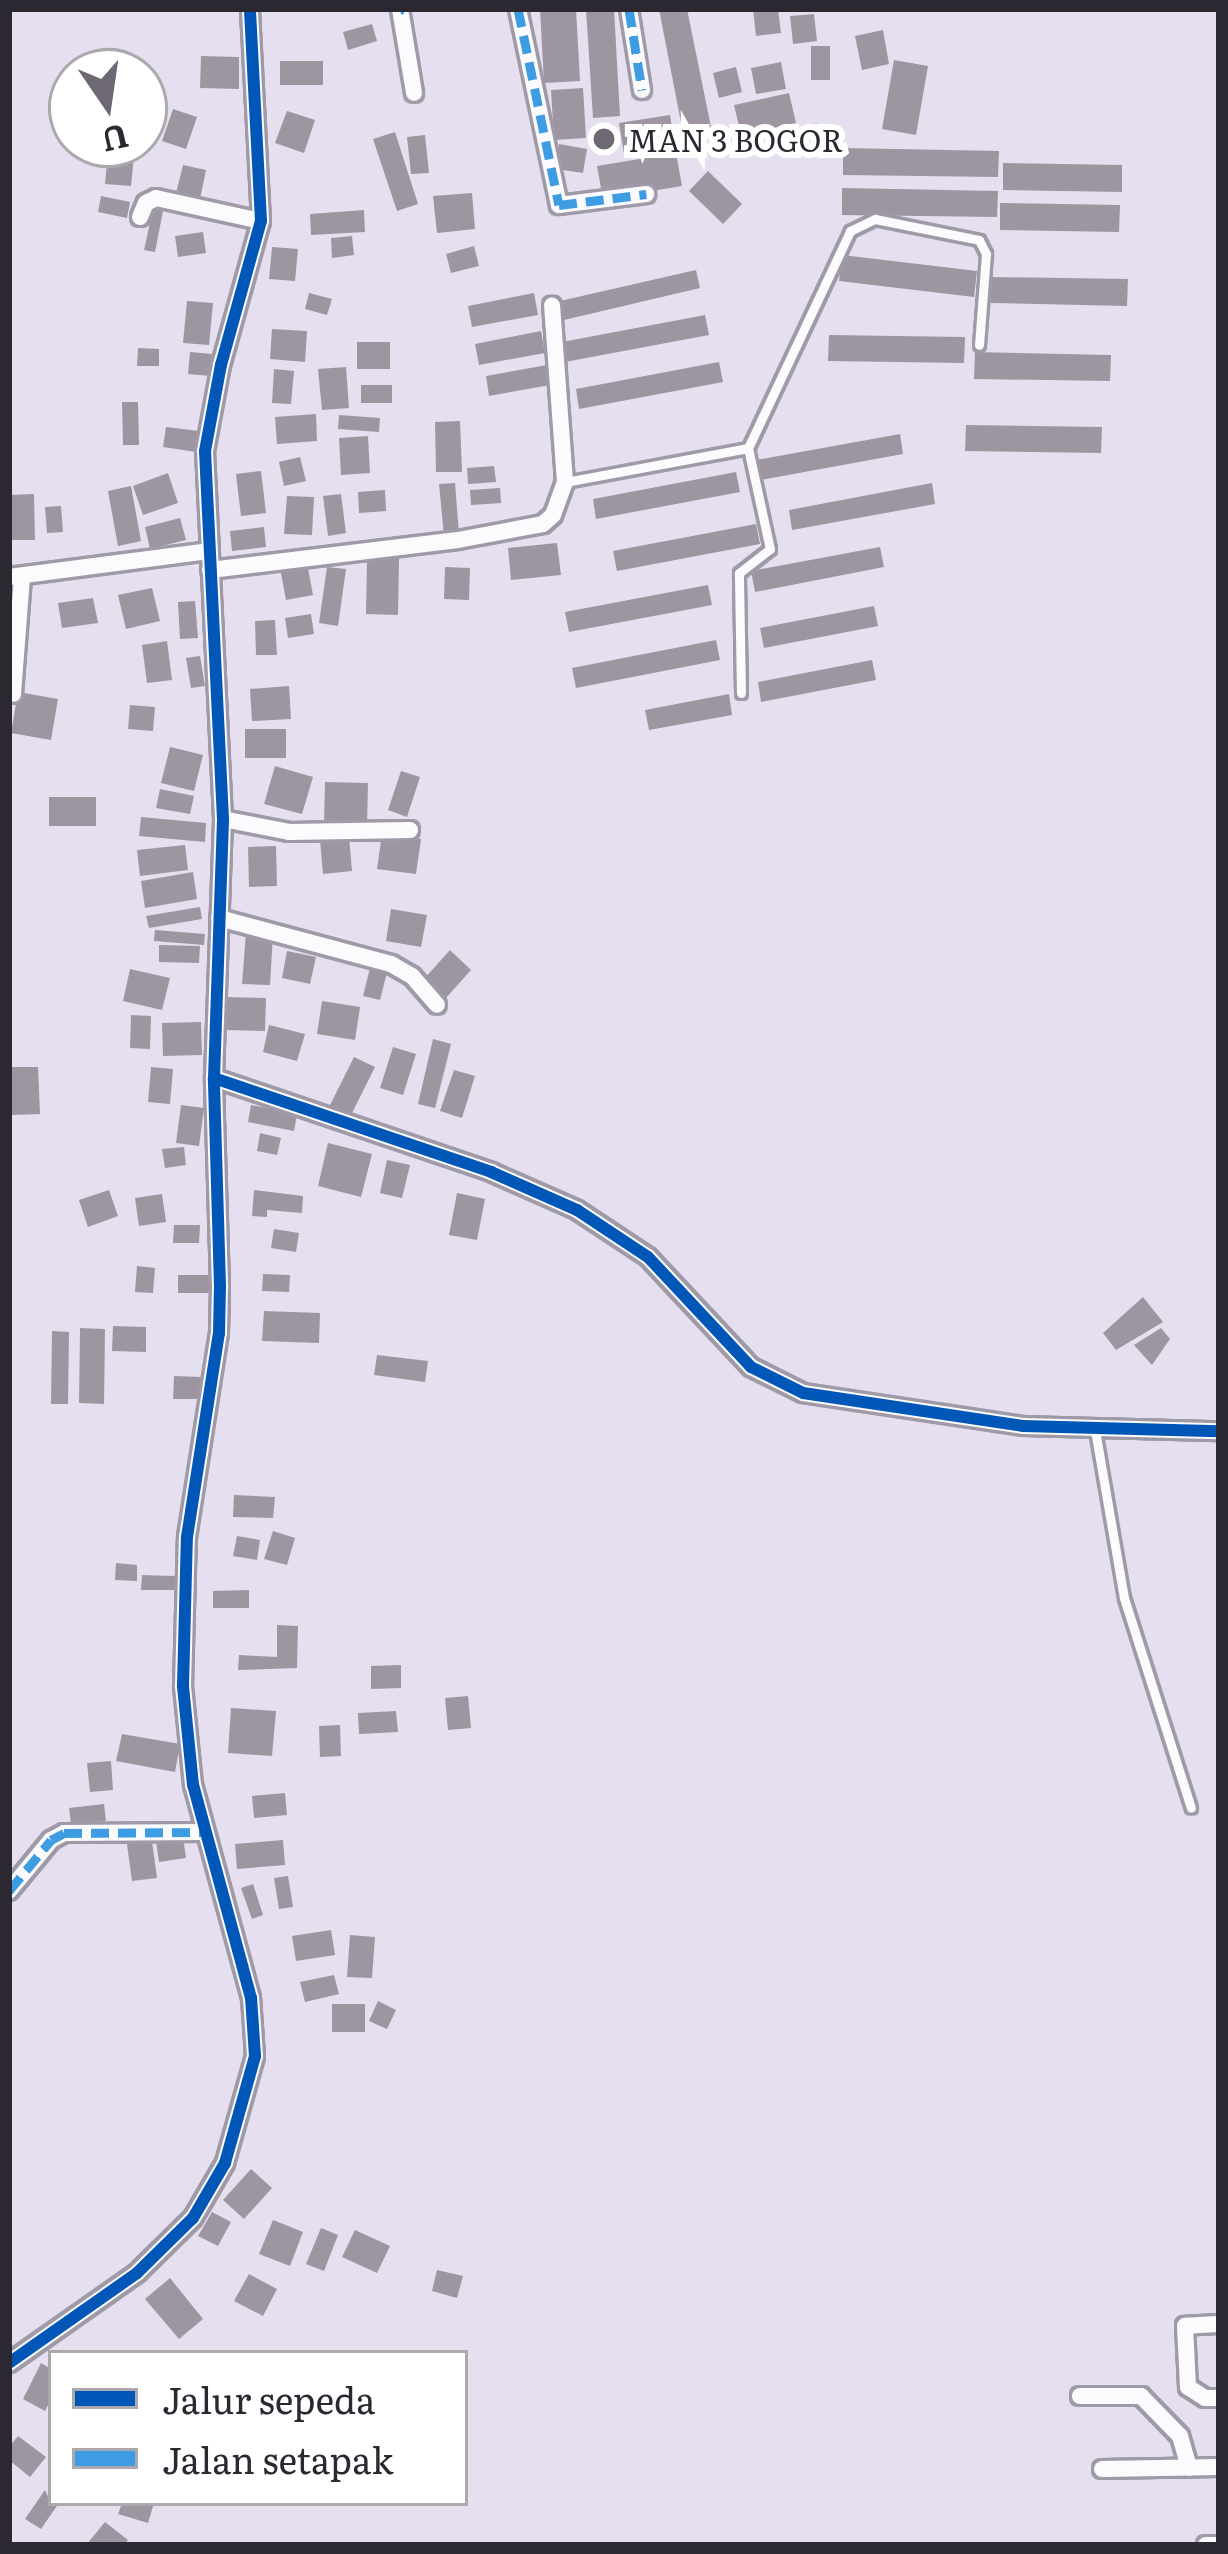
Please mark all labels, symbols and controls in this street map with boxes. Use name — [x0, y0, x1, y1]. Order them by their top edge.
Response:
north arrow — [48, 48, 168, 168]
text: U — [97, 114, 134, 167]
place label: MAN 3 BOGOR — [628, 121, 843, 157]
marker: MAN 3 BOGOR — [591, 126, 617, 152]
legend — [48, 2350, 468, 2506]
text: Jalur sepeda — [162, 2372, 376, 2425]
text: Jalan setapak — [162, 2432, 393, 2485]

